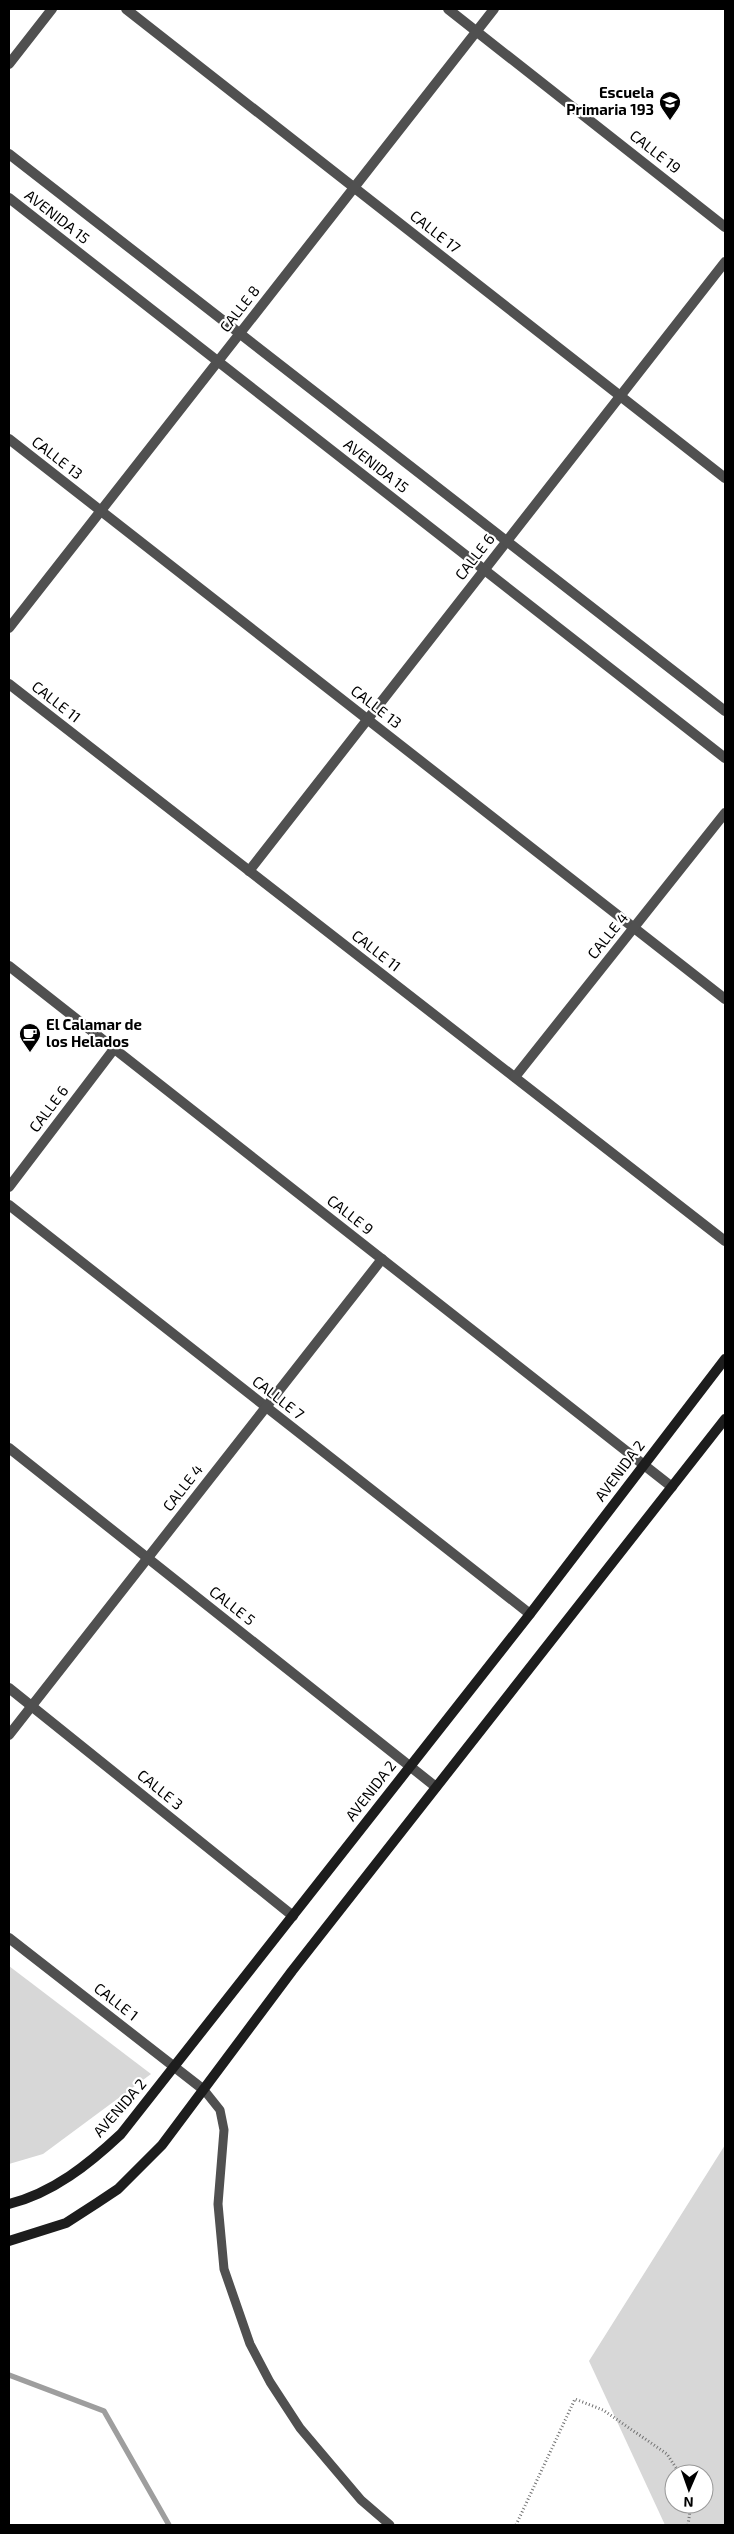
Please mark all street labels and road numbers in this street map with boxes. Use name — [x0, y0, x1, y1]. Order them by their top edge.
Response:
street label: CALLE 19 — [627, 126, 685, 177]
street label: AVENIDA 15 — [22, 185, 94, 247]
street label: CALLE 17 — [407, 206, 465, 257]
street label: CALLE 8 — [215, 282, 263, 335]
street label: CALLE 13 — [29, 432, 87, 483]
street label: AVENIDA 15 — [341, 434, 413, 496]
street label: CALLE 6 — [451, 530, 498, 583]
street label: CALLE 11 — [29, 677, 85, 726]
street label: CALLE 13 — [348, 681, 406, 732]
street label: CALLE 4 — [583, 909, 631, 962]
street label: CALLE 11 — [349, 926, 405, 975]
street label: CALLE 6 — [25, 1082, 72, 1135]
street label: CALLE 9 — [324, 1191, 377, 1238]
street label: CALLLE 7 — [249, 1372, 308, 1423]
street label: AVENIDA 2 — [590, 1436, 648, 1504]
street label: CALLE 4 — [158, 1460, 206, 1514]
street label: CALLE 5 — [206, 1582, 259, 1629]
street label: AVENIDA 2 — [341, 1757, 399, 1824]
street label: CALLE 3 — [134, 1765, 187, 1813]
street label: CALLE 1 — [91, 1978, 142, 2024]
street label: AVENIDA 2 — [89, 2074, 149, 2140]

